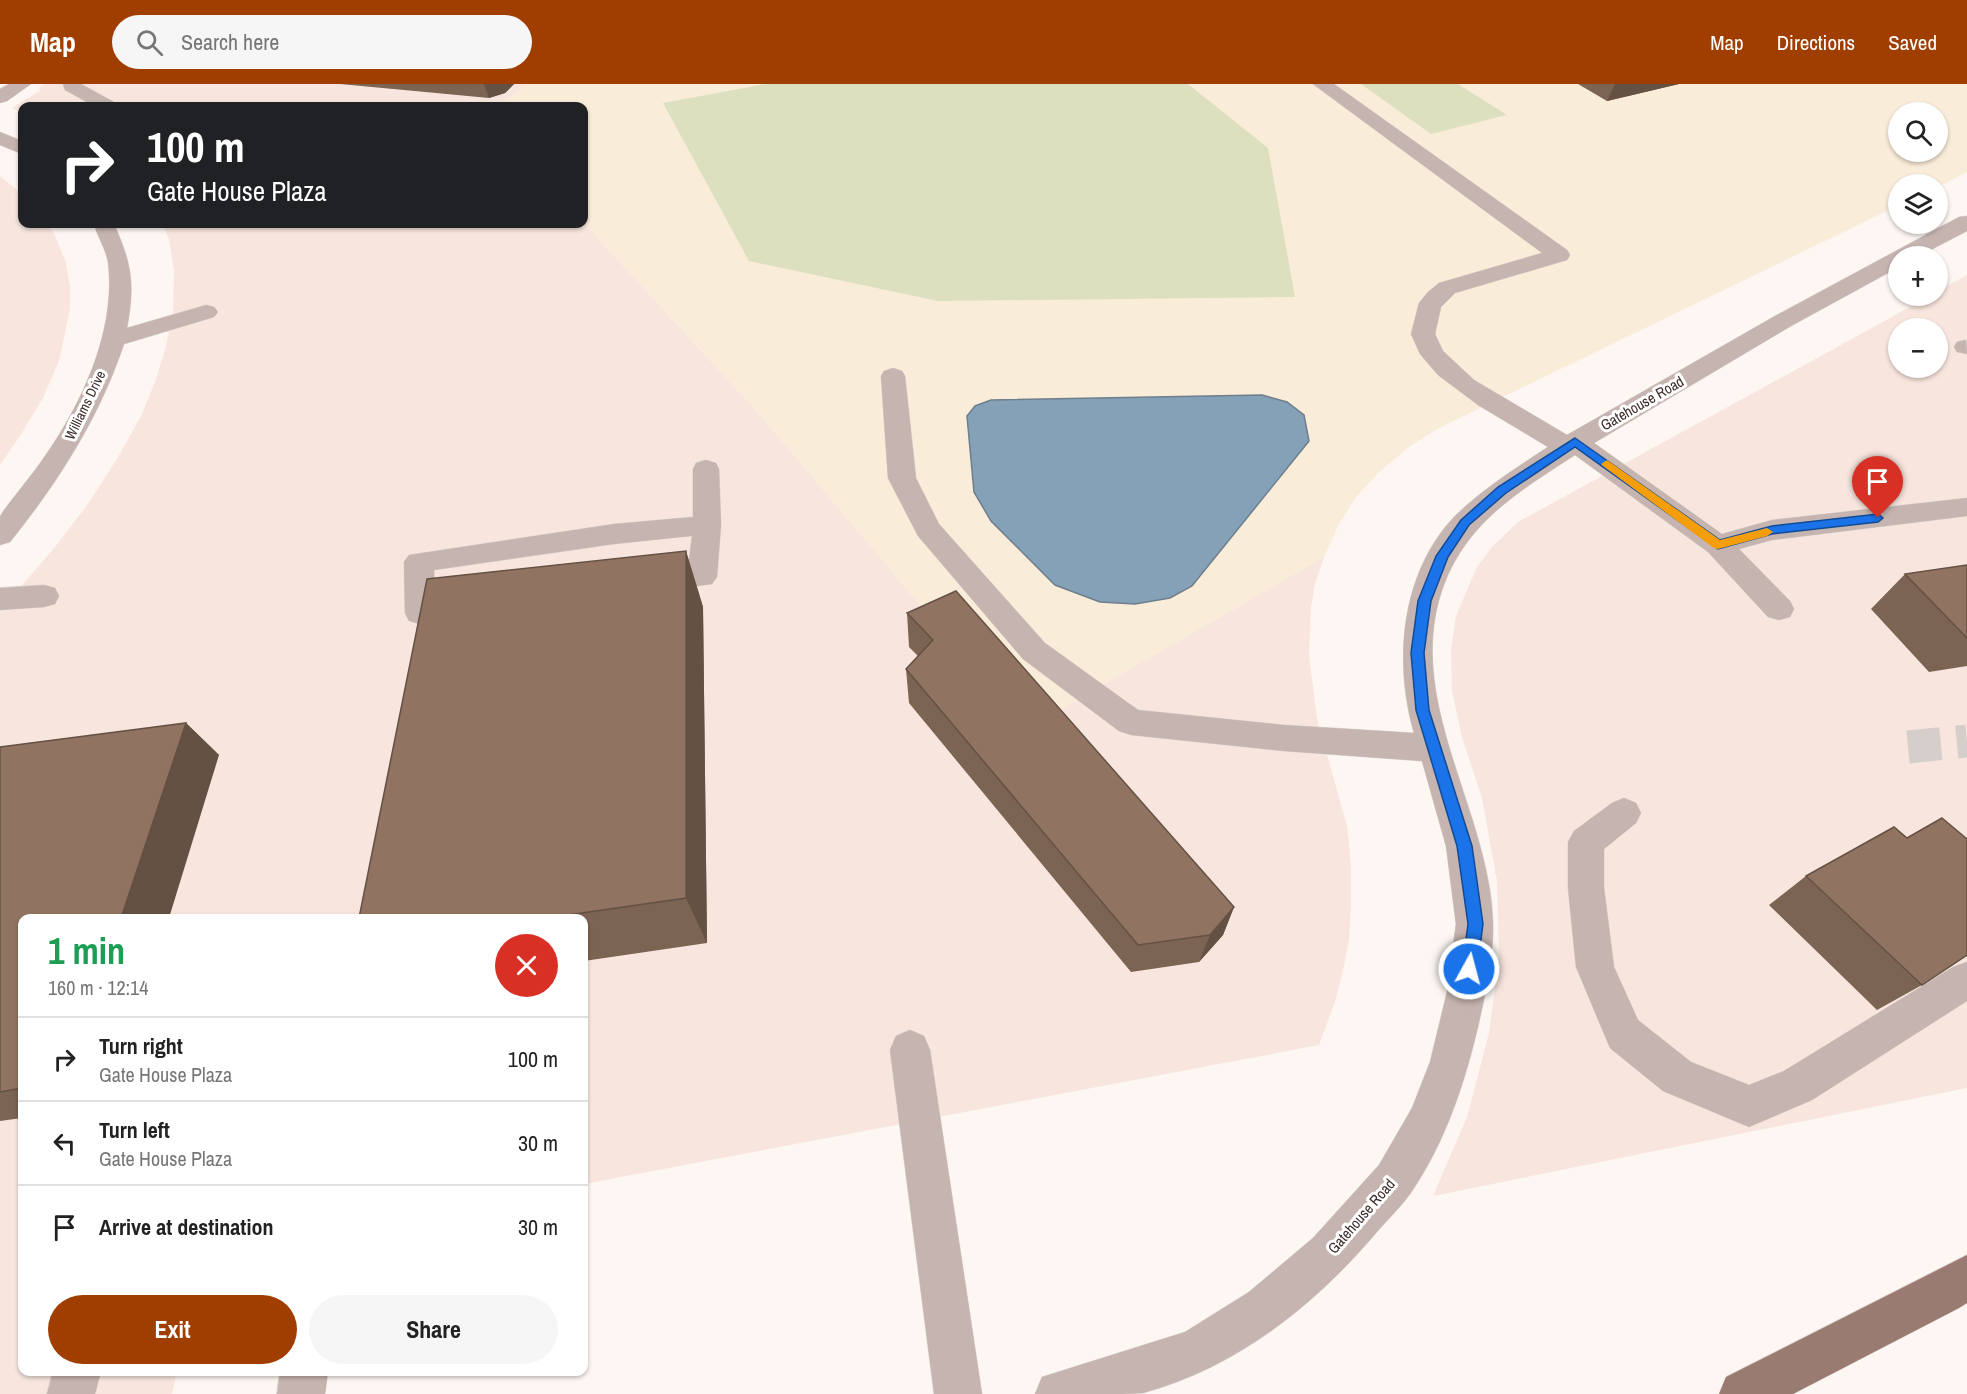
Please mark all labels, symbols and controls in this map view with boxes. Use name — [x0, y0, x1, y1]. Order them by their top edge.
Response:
search box — [112, 15, 532, 69]
text: Map — [30, 23, 76, 61]
icon: search — [133, 26, 166, 59]
text: Search here — [181, 27, 279, 57]
text: Map — [1710, 28, 1744, 57]
text: Directions — [1777, 28, 1855, 57]
text: Saved — [1888, 28, 1937, 57]
map controls — [1888, 102, 1948, 378]
button: search — [1888, 102, 1948, 162]
text: 100 m — [147, 119, 245, 175]
icon: right — [48, 126, 126, 204]
text: Gate House Plaza — [147, 173, 327, 209]
button: layers — [1888, 174, 1948, 234]
button: + — [1888, 246, 1948, 306]
button: − — [1888, 318, 1948, 378]
street label: Williams Drive — [61, 368, 109, 442]
street label: Gatehouse Road — [1596, 371, 1688, 435]
pin — [1852, 456, 1903, 518]
icon: arrive — [1861, 465, 1894, 498]
text: 1 min — [48, 927, 125, 975]
button: close — [495, 934, 558, 997]
position arrow — [1437, 937, 1501, 1001]
text: 160 m · 12:14 — [48, 974, 148, 1001]
text: Turn right — [99, 1031, 183, 1061]
icon: right — [48, 1043, 81, 1076]
text: 100 m — [508, 1044, 558, 1074]
text: Gate House Plaza — [99, 1061, 232, 1088]
text: Turn left — [99, 1115, 170, 1145]
icon: left — [48, 1127, 81, 1160]
text: 30 m — [518, 1128, 558, 1158]
text: Gate House Plaza — [99, 1145, 232, 1172]
street label: Gatehouse Road — [1323, 1174, 1399, 1258]
icon: arrive — [48, 1211, 81, 1244]
text: Arrive at destination — [99, 1212, 273, 1242]
text: 30 m — [518, 1212, 558, 1242]
button: Exit — [48, 1295, 297, 1364]
button: Share — [309, 1295, 558, 1364]

